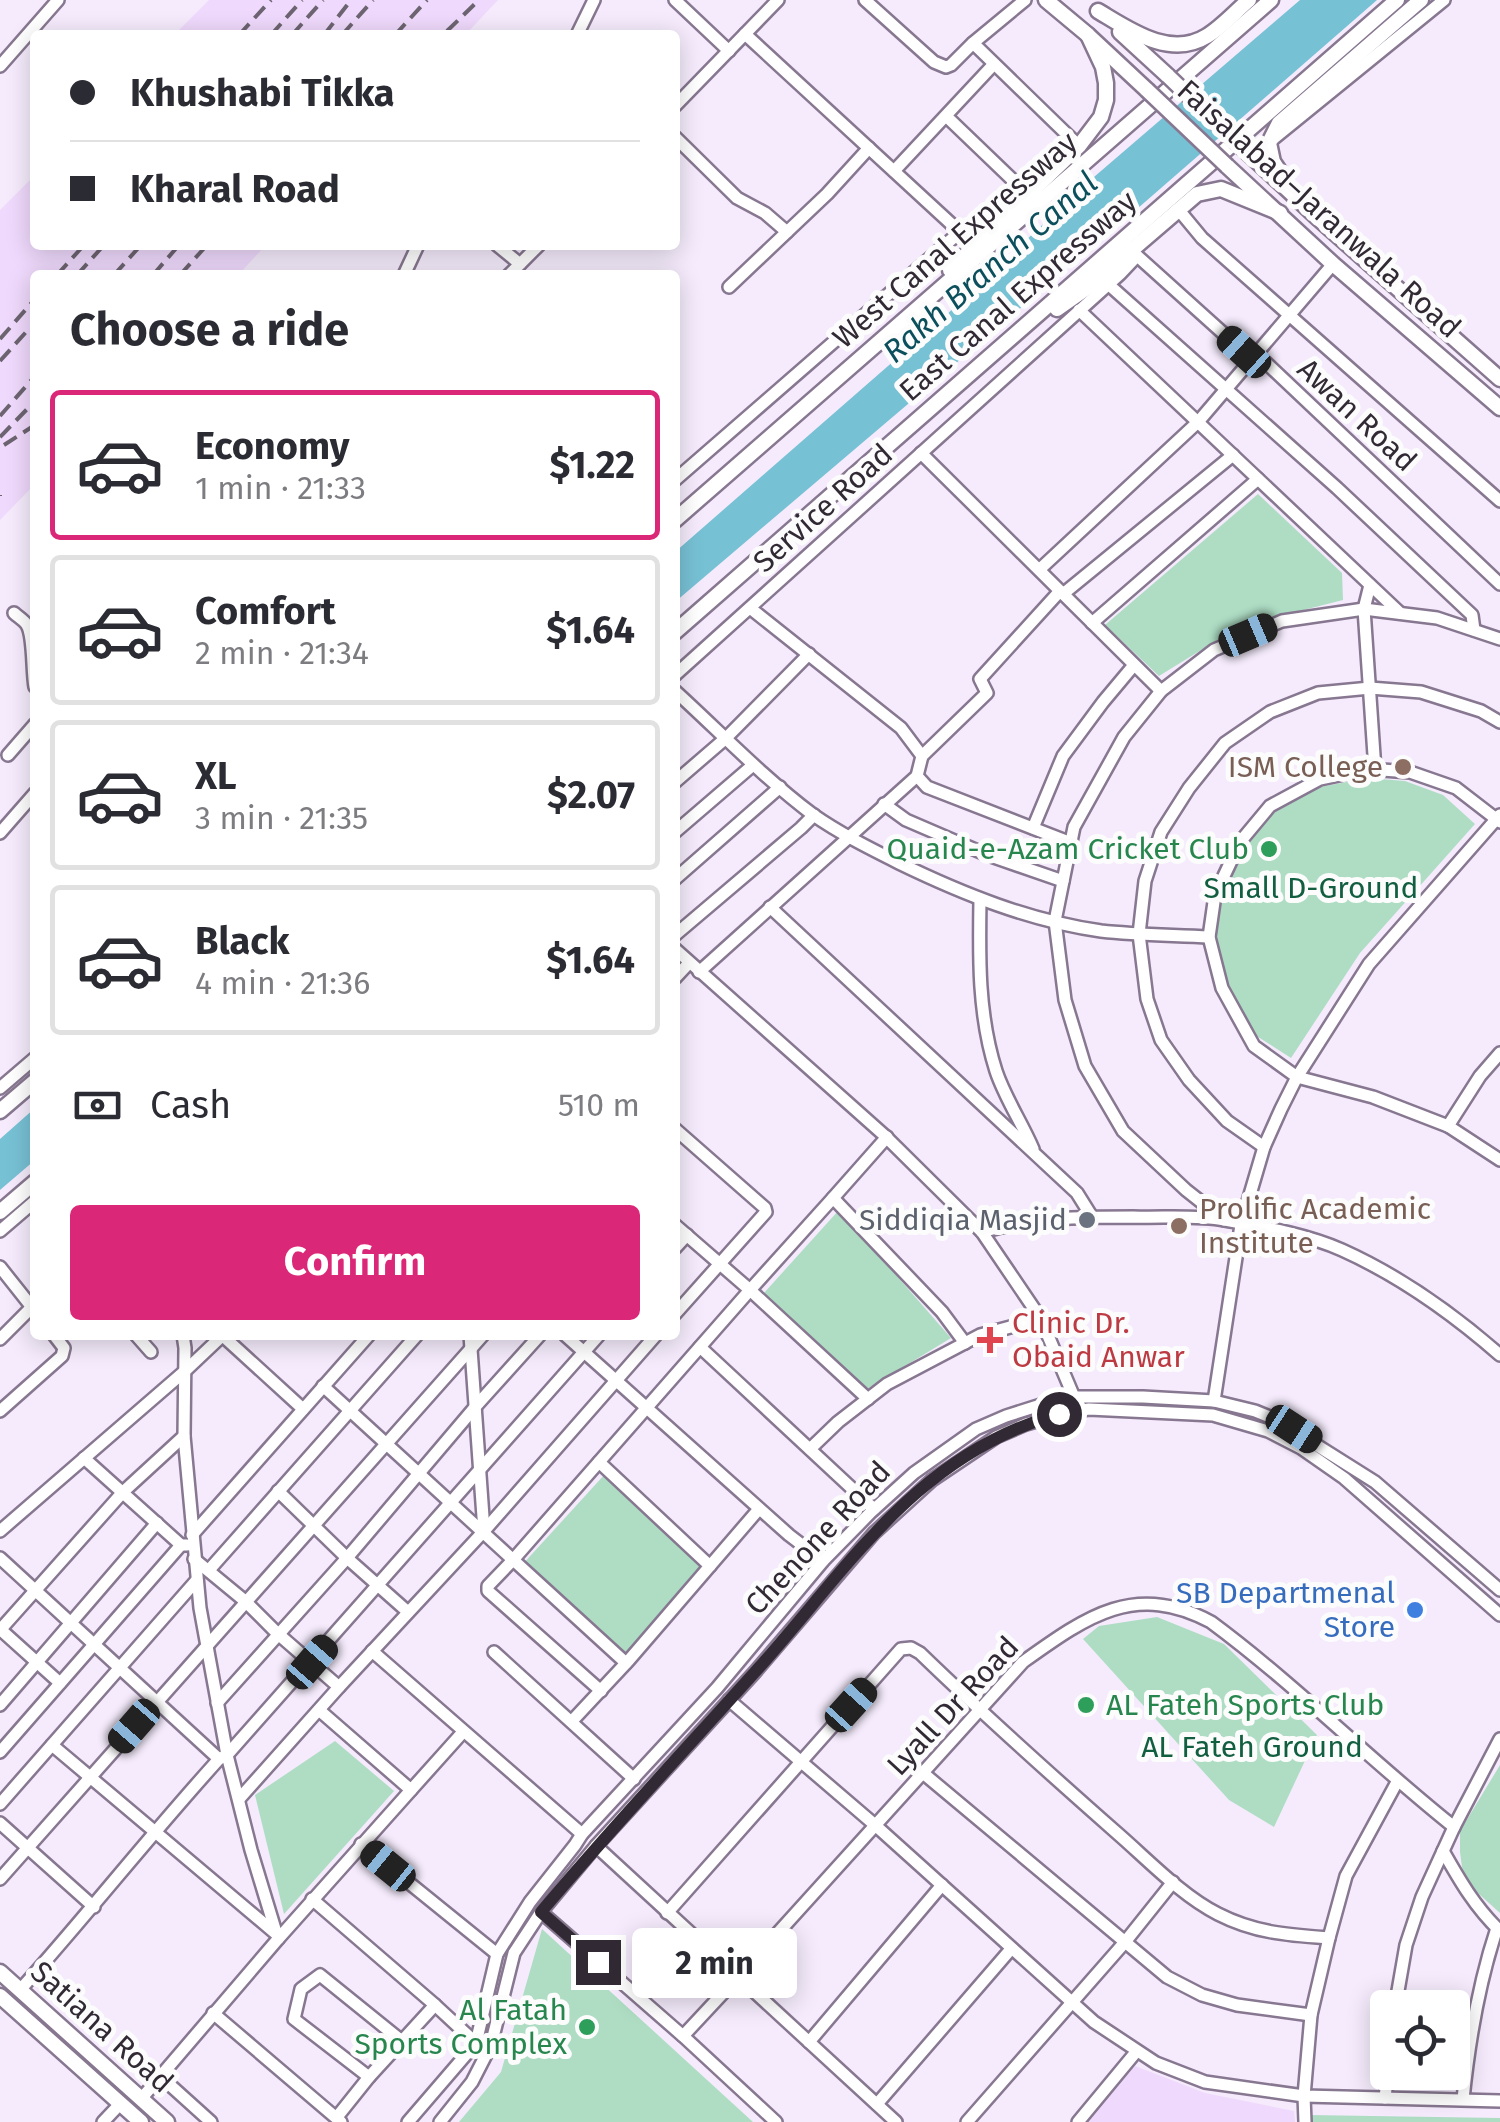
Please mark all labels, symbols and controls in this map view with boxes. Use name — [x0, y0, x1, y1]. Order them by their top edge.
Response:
text: Khushabi Tikka — [130, 70, 395, 116]
street label: Faisalabad–Jaranwala Road — [1170, 72, 1468, 346]
street label: West Canal Expressway — [826, 124, 1085, 356]
water label: Rakh Branch Canal — [875, 164, 1105, 370]
text: Kharal Road — [130, 166, 340, 212]
street label: East Canal Expressway — [892, 183, 1144, 409]
text: Choose a ride — [70, 303, 349, 357]
car — [1212, 321, 1276, 383]
street label: Awan Road — [1290, 351, 1424, 479]
icon: car — [75, 420, 165, 510]
text: Economy — [195, 423, 350, 469]
street label: Service Road — [746, 436, 900, 580]
text: $1.22 — [549, 442, 635, 488]
text: 1 min · 21:33 — [195, 469, 366, 507]
icon: car — [75, 585, 165, 675]
text: Comfort — [195, 588, 336, 634]
text: $1.64 — [546, 607, 635, 653]
car — [1215, 609, 1281, 661]
text: 2 min · 21:34 — [195, 634, 369, 672]
place label: ISM College — [1228, 749, 1383, 785]
icon: car — [75, 750, 165, 840]
text: XL — [195, 753, 237, 799]
marker: ISM College — [1392, 756, 1414, 778]
text: $2.07 — [547, 772, 635, 818]
text: 3 min · 21:35 — [195, 799, 368, 837]
place label: Quaid-e-Azam Cricket Club — [887, 831, 1249, 867]
marker: Quaid-e-Azam Cricket Club — [1258, 838, 1280, 860]
park label: Small D-Ground — [1203, 870, 1419, 906]
icon: car — [75, 915, 165, 1005]
text: Black — [195, 918, 290, 964]
text: $1.64 — [546, 937, 635, 983]
text: 4 min · 21:36 — [195, 964, 370, 1002]
icon: cash — [70, 1078, 125, 1133]
text: Cash — [150, 1082, 231, 1128]
text: 510 m — [558, 1086, 640, 1124]
place label: Prolific Academic Institute — [1199, 1191, 1431, 1261]
place label: Siddiqia Masjid — [859, 1202, 1067, 1238]
button: Confirm — [70, 1205, 640, 1320]
marker: Siddiqia Masjid — [1076, 1209, 1098, 1231]
marker: Prolific Academic Institute — [1168, 1215, 1190, 1237]
place label: Clinic Dr. Obaid Anwar — [1012, 1305, 1185, 1375]
marker: Clinic Dr. Obaid Anwar — [977, 1327, 1003, 1353]
route start — [1037, 1392, 1082, 1437]
car — [1261, 1400, 1327, 1458]
street label: Chenone Road — [738, 1454, 898, 1622]
place label: SB Departmenal Store — [1176, 1575, 1395, 1645]
marker: SB Departmenal Store — [1404, 1599, 1426, 1621]
street label: Lyall Dr Road — [880, 1629, 1026, 1783]
car — [281, 1630, 343, 1694]
car — [820, 1673, 882, 1737]
place label: AL Fateh Sports Club — [1106, 1687, 1384, 1723]
car — [103, 1694, 165, 1758]
marker: AL Fateh Sports Club — [1075, 1694, 1097, 1716]
park label: AL Fateh Ground — [1141, 1729, 1363, 1765]
car — [355, 1835, 421, 1897]
callout: 2 min — [633, 1927, 798, 1997]
route end — [576, 1940, 621, 1985]
text: 2 min — [675, 1944, 754, 1982]
street label: Satiana Road — [23, 1954, 181, 2100]
map controls — [1370, 1990, 1470, 2090]
button: locate — [1370, 1990, 1470, 2090]
place label: Al Fatah Sports Complex — [354, 1992, 567, 2062]
marker: Al Fatah Sports Complex — [576, 2016, 598, 2038]

